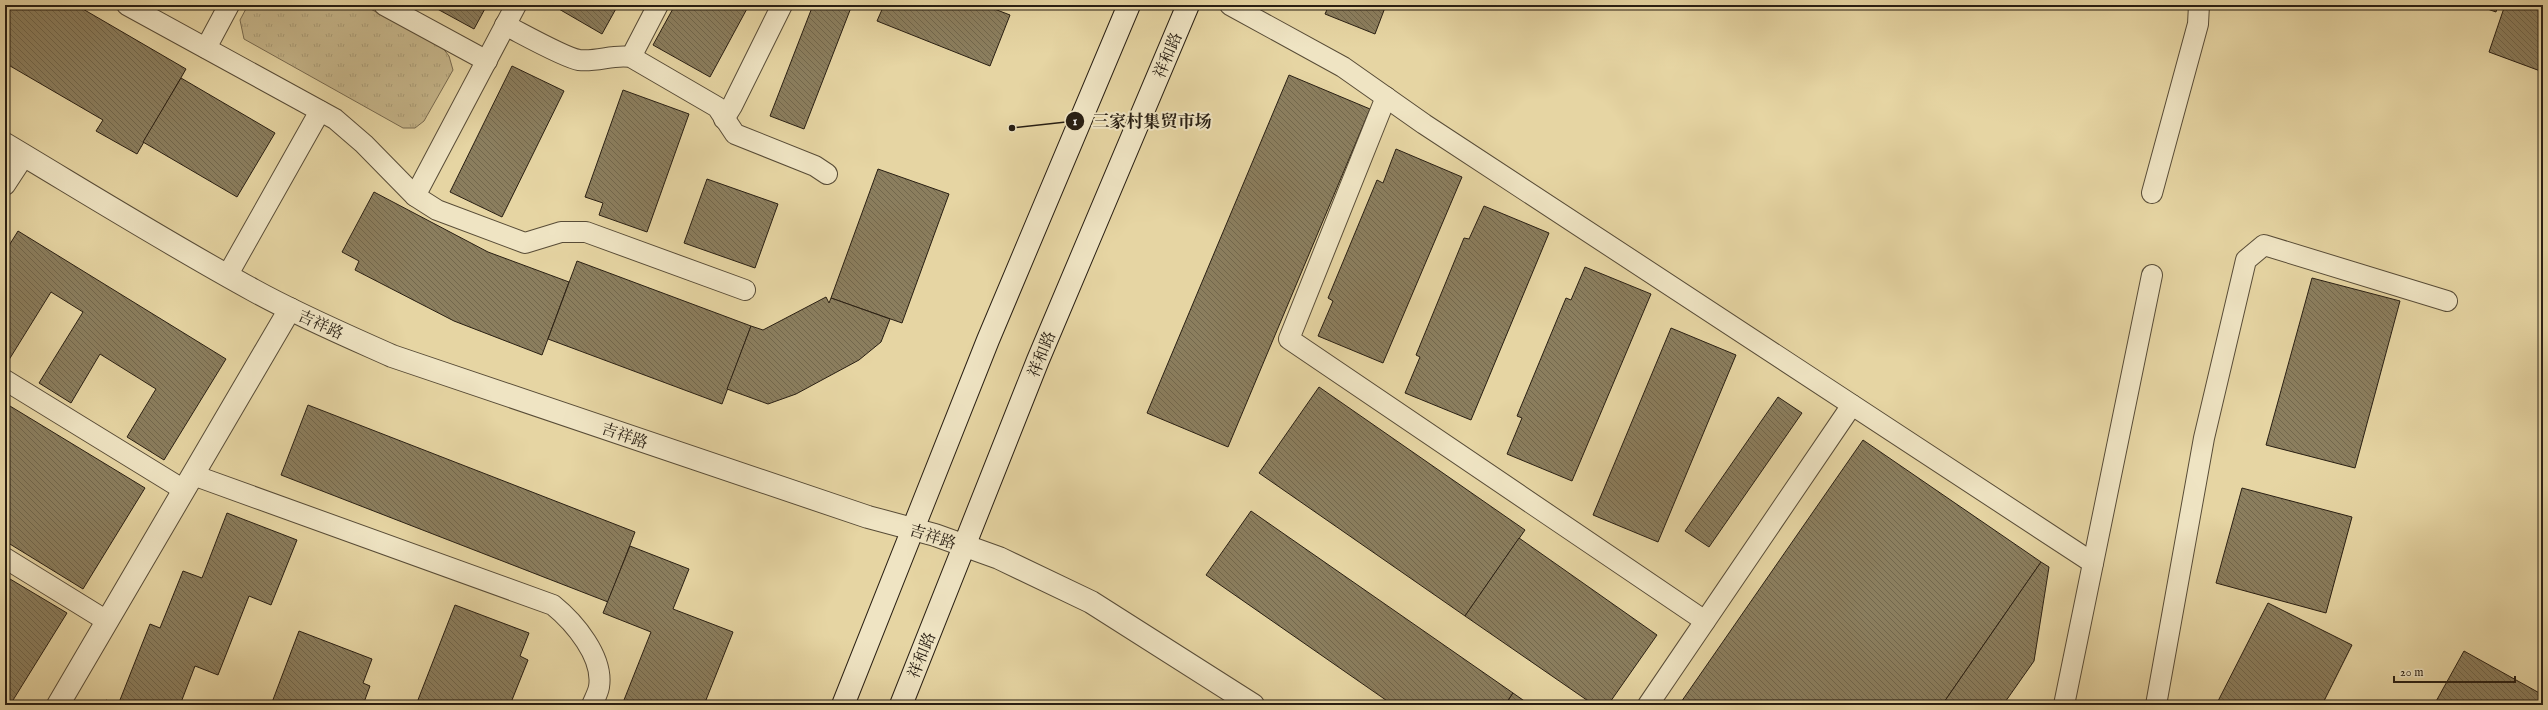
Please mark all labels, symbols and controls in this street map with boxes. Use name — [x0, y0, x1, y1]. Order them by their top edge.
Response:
street label: 祥和路 — [1150, 30, 1187, 82]
callout: 三家村集贸市场 — [1065, 107, 1220, 136]
text: 三家村集贸市场 — [1093, 112, 1212, 133]
text: 1 — [1073, 114, 1078, 129]
street label: 吉祥路 — [294, 307, 346, 345]
street label: 祥和路 — [1025, 329, 1061, 381]
street label: 吉祥路 — [598, 420, 650, 454]
street label: 吉祥路 — [906, 521, 958, 555]
street label: 祥和路 — [905, 630, 941, 682]
scale bar — [2394, 658, 2515, 684]
text: 20 m — [2400, 665, 2423, 680]

